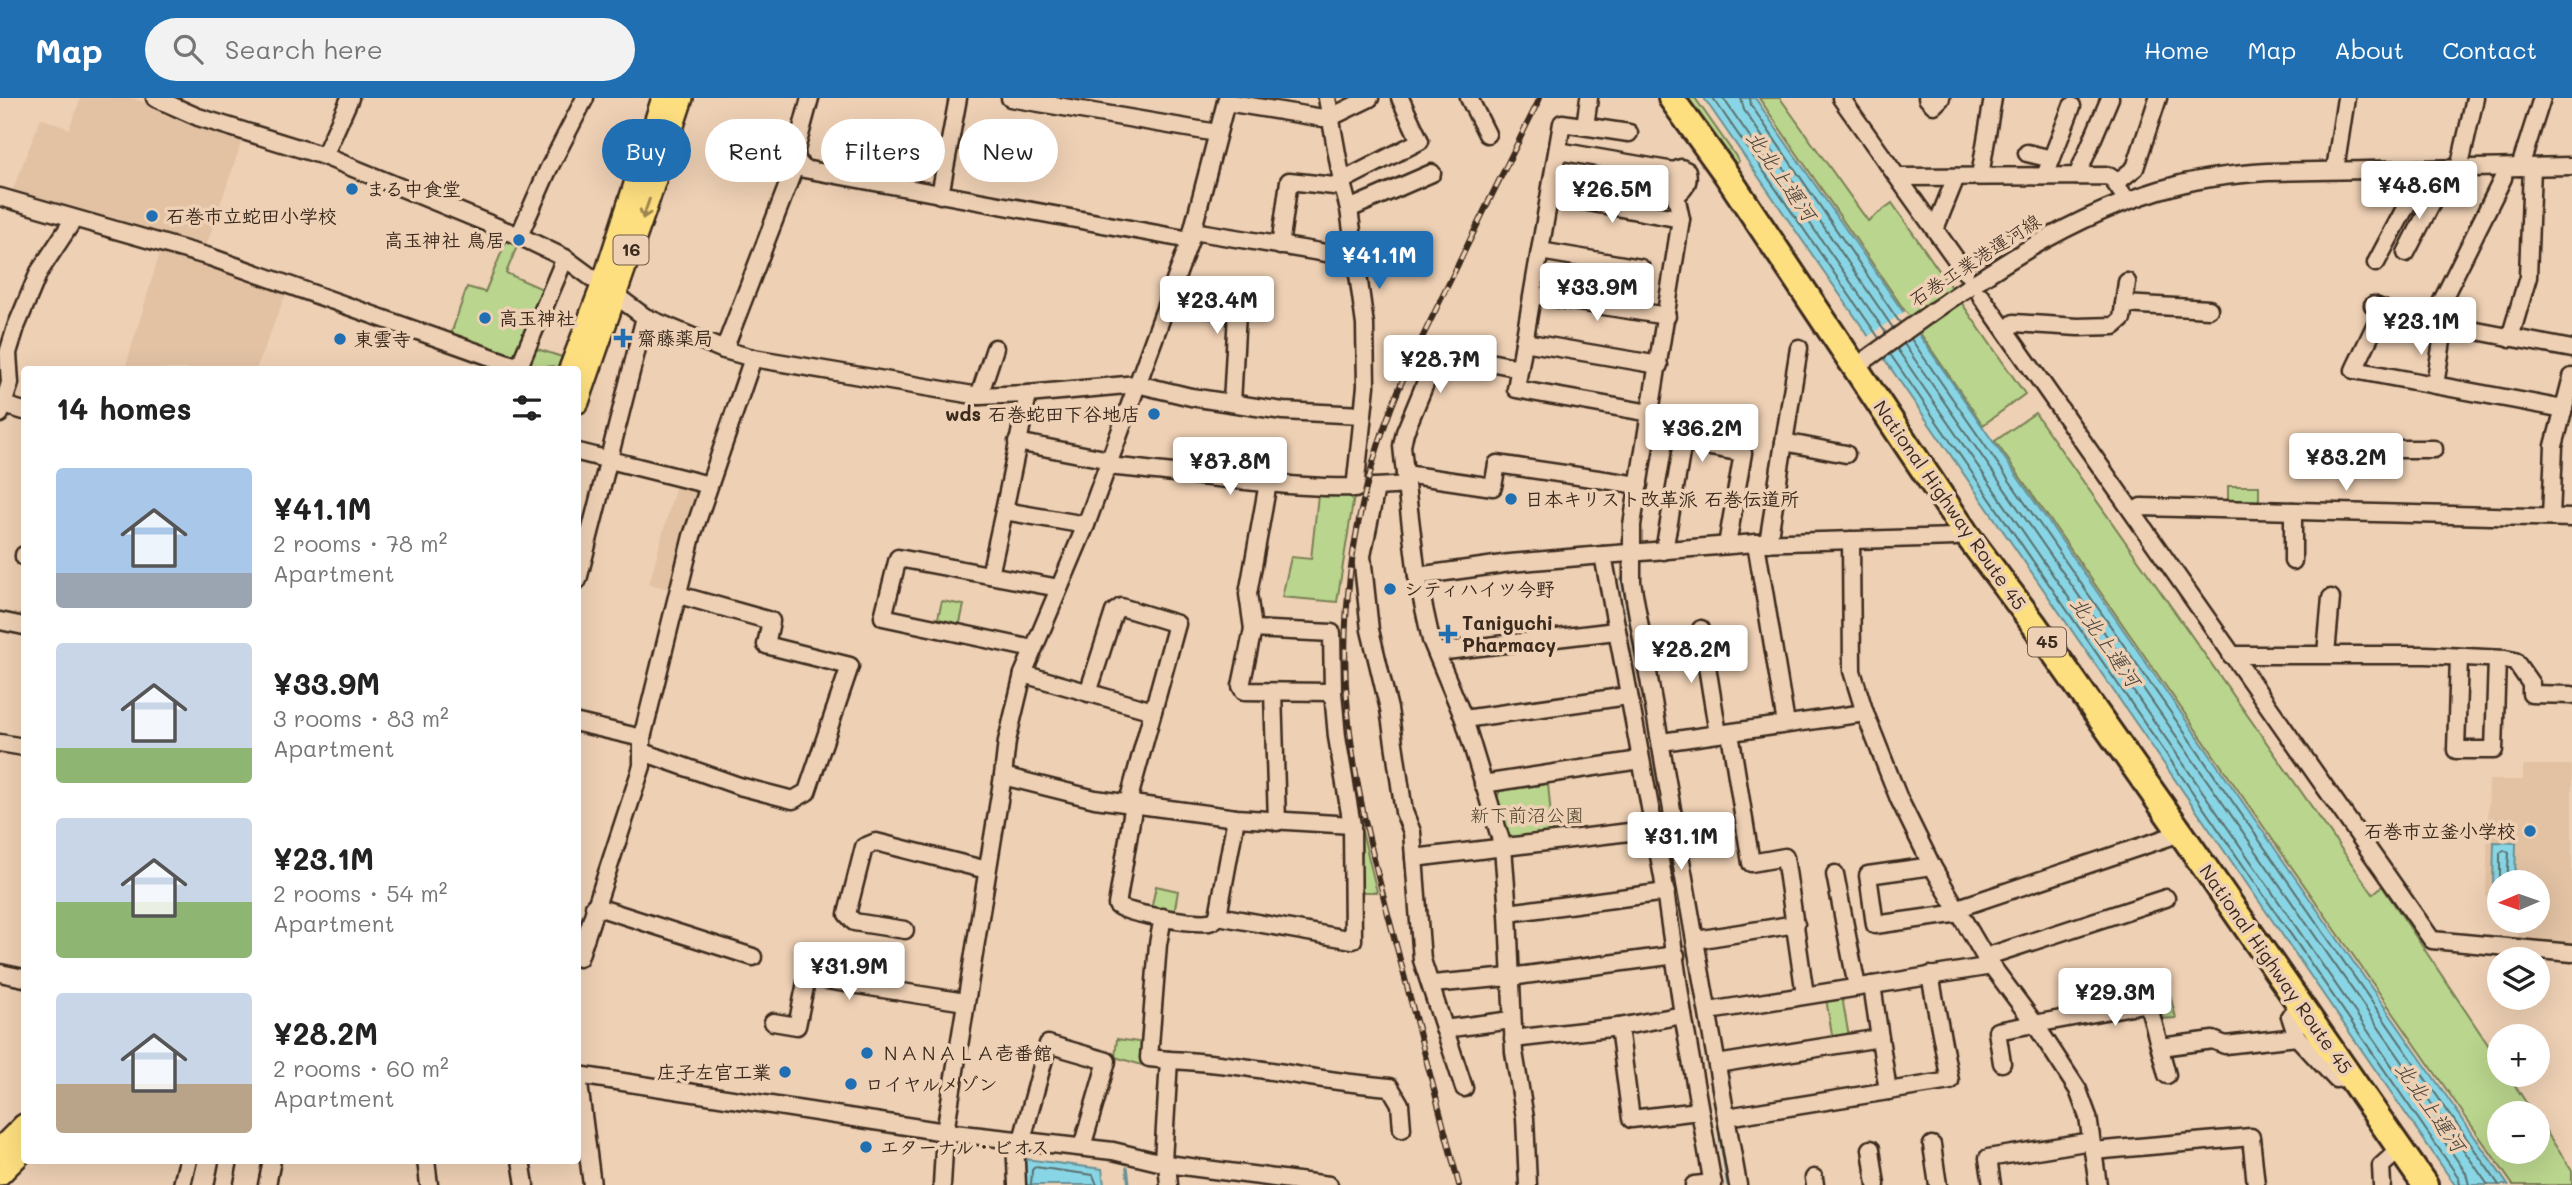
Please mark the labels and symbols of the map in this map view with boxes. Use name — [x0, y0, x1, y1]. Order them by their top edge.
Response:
water label: 北北上運河 — [1741, 124, 1825, 228]
pin: ¥48.6M — [2362, 162, 2476, 221]
pin: ¥26.5M — [1555, 166, 1669, 225]
place label: まる中食堂 — [366, 176, 461, 201]
marker: まる中食堂 — [344, 181, 360, 197]
one-way arrow — [638, 198, 651, 220]
place label: 石巻市立蛇田小学校 — [166, 203, 337, 228]
marker: 石巻市立蛇田小学校 — [144, 208, 160, 224]
street label: 石巻工業港運河線 — [1904, 208, 2045, 311]
place label: 高玉神社 鳥居 — [384, 227, 505, 252]
marker: 高玉神社 鳥居 — [511, 232, 527, 248]
pin: ¥41.1M — [1322, 232, 1436, 291]
road number: 16 — [614, 236, 648, 265]
pin: ¥33.9M — [1540, 264, 1654, 323]
pin: ¥23.4M — [1160, 276, 1274, 336]
pin: ¥23.1M — [2364, 298, 2478, 357]
place label: 高玉神社 — [499, 305, 575, 330]
marker: 高玉神社 — [477, 310, 493, 326]
place label: 齋藤薬局 — [637, 325, 713, 350]
place label: 東雲寺 — [354, 326, 411, 351]
marker: 齋藤薬局 — [615, 330, 631, 346]
marker: 東雲寺 — [332, 331, 348, 347]
pin: ¥28.7M — [1383, 336, 1497, 395]
street label: National Highway Route 45 — [1868, 395, 2032, 614]
place label: wds 石巻蛇田下谷地店 — [945, 401, 1140, 426]
pin: ¥36.2M — [1645, 404, 1759, 464]
marker: wds 石巻蛇田下谷地店 — [1146, 406, 1162, 422]
pin: ¥83.2M — [2289, 434, 2403, 493]
pin: ¥87.8M — [1173, 438, 1287, 497]
place label: 日本キリスト改革派 石巻伝道所 — [1525, 486, 1799, 511]
marker: 日本キリスト改革派 石巻伝道所 — [1503, 491, 1519, 507]
place label: シティハイツ今野 — [1404, 576, 1555, 601]
marker: シティハイツ今野 — [1382, 581, 1398, 597]
water label: 北北上運河 — [2065, 590, 2149, 694]
place label: Taniguchi Pharmacy — [1462, 610, 1556, 657]
marker: Taniguchi Pharmacy — [1440, 626, 1456, 642]
pin: ¥28.2M — [1634, 626, 1748, 685]
road number: 45 — [2028, 628, 2066, 656]
park label: 新下前沼公園 — [1470, 802, 1584, 827]
pin: ¥31.1M — [1624, 812, 1738, 872]
place label: 石巻市立釜小学校 — [2364, 818, 2516, 843]
marker: 石巻市立釜小学校 — [2522, 823, 2538, 839]
street label: National Highway Route 45 — [2194, 859, 2358, 1078]
north arrow — [2487, 870, 2550, 933]
pin: ¥31.9M — [792, 942, 906, 1002]
pin: ¥29.3M — [2058, 968, 2172, 1028]
place label: ＮＡＮＡＬＡ壱番館 — [881, 1040, 1052, 1065]
marker: ＮＡＮＡＬＡ壱番館 — [859, 1045, 875, 1061]
water label: 北北上運河 — [2390, 1055, 2474, 1159]
place label: 庄子左官工業 — [657, 1059, 771, 1084]
marker: 庄子左官工業 — [777, 1064, 793, 1080]
place label: ロイヤルメゾン — [865, 1071, 998, 1096]
marker: ロイヤルメゾン — [843, 1076, 859, 1092]
place label: エターナル・ビオス — [880, 1134, 1049, 1159]
marker: エターナル・ビオス — [858, 1139, 874, 1155]

